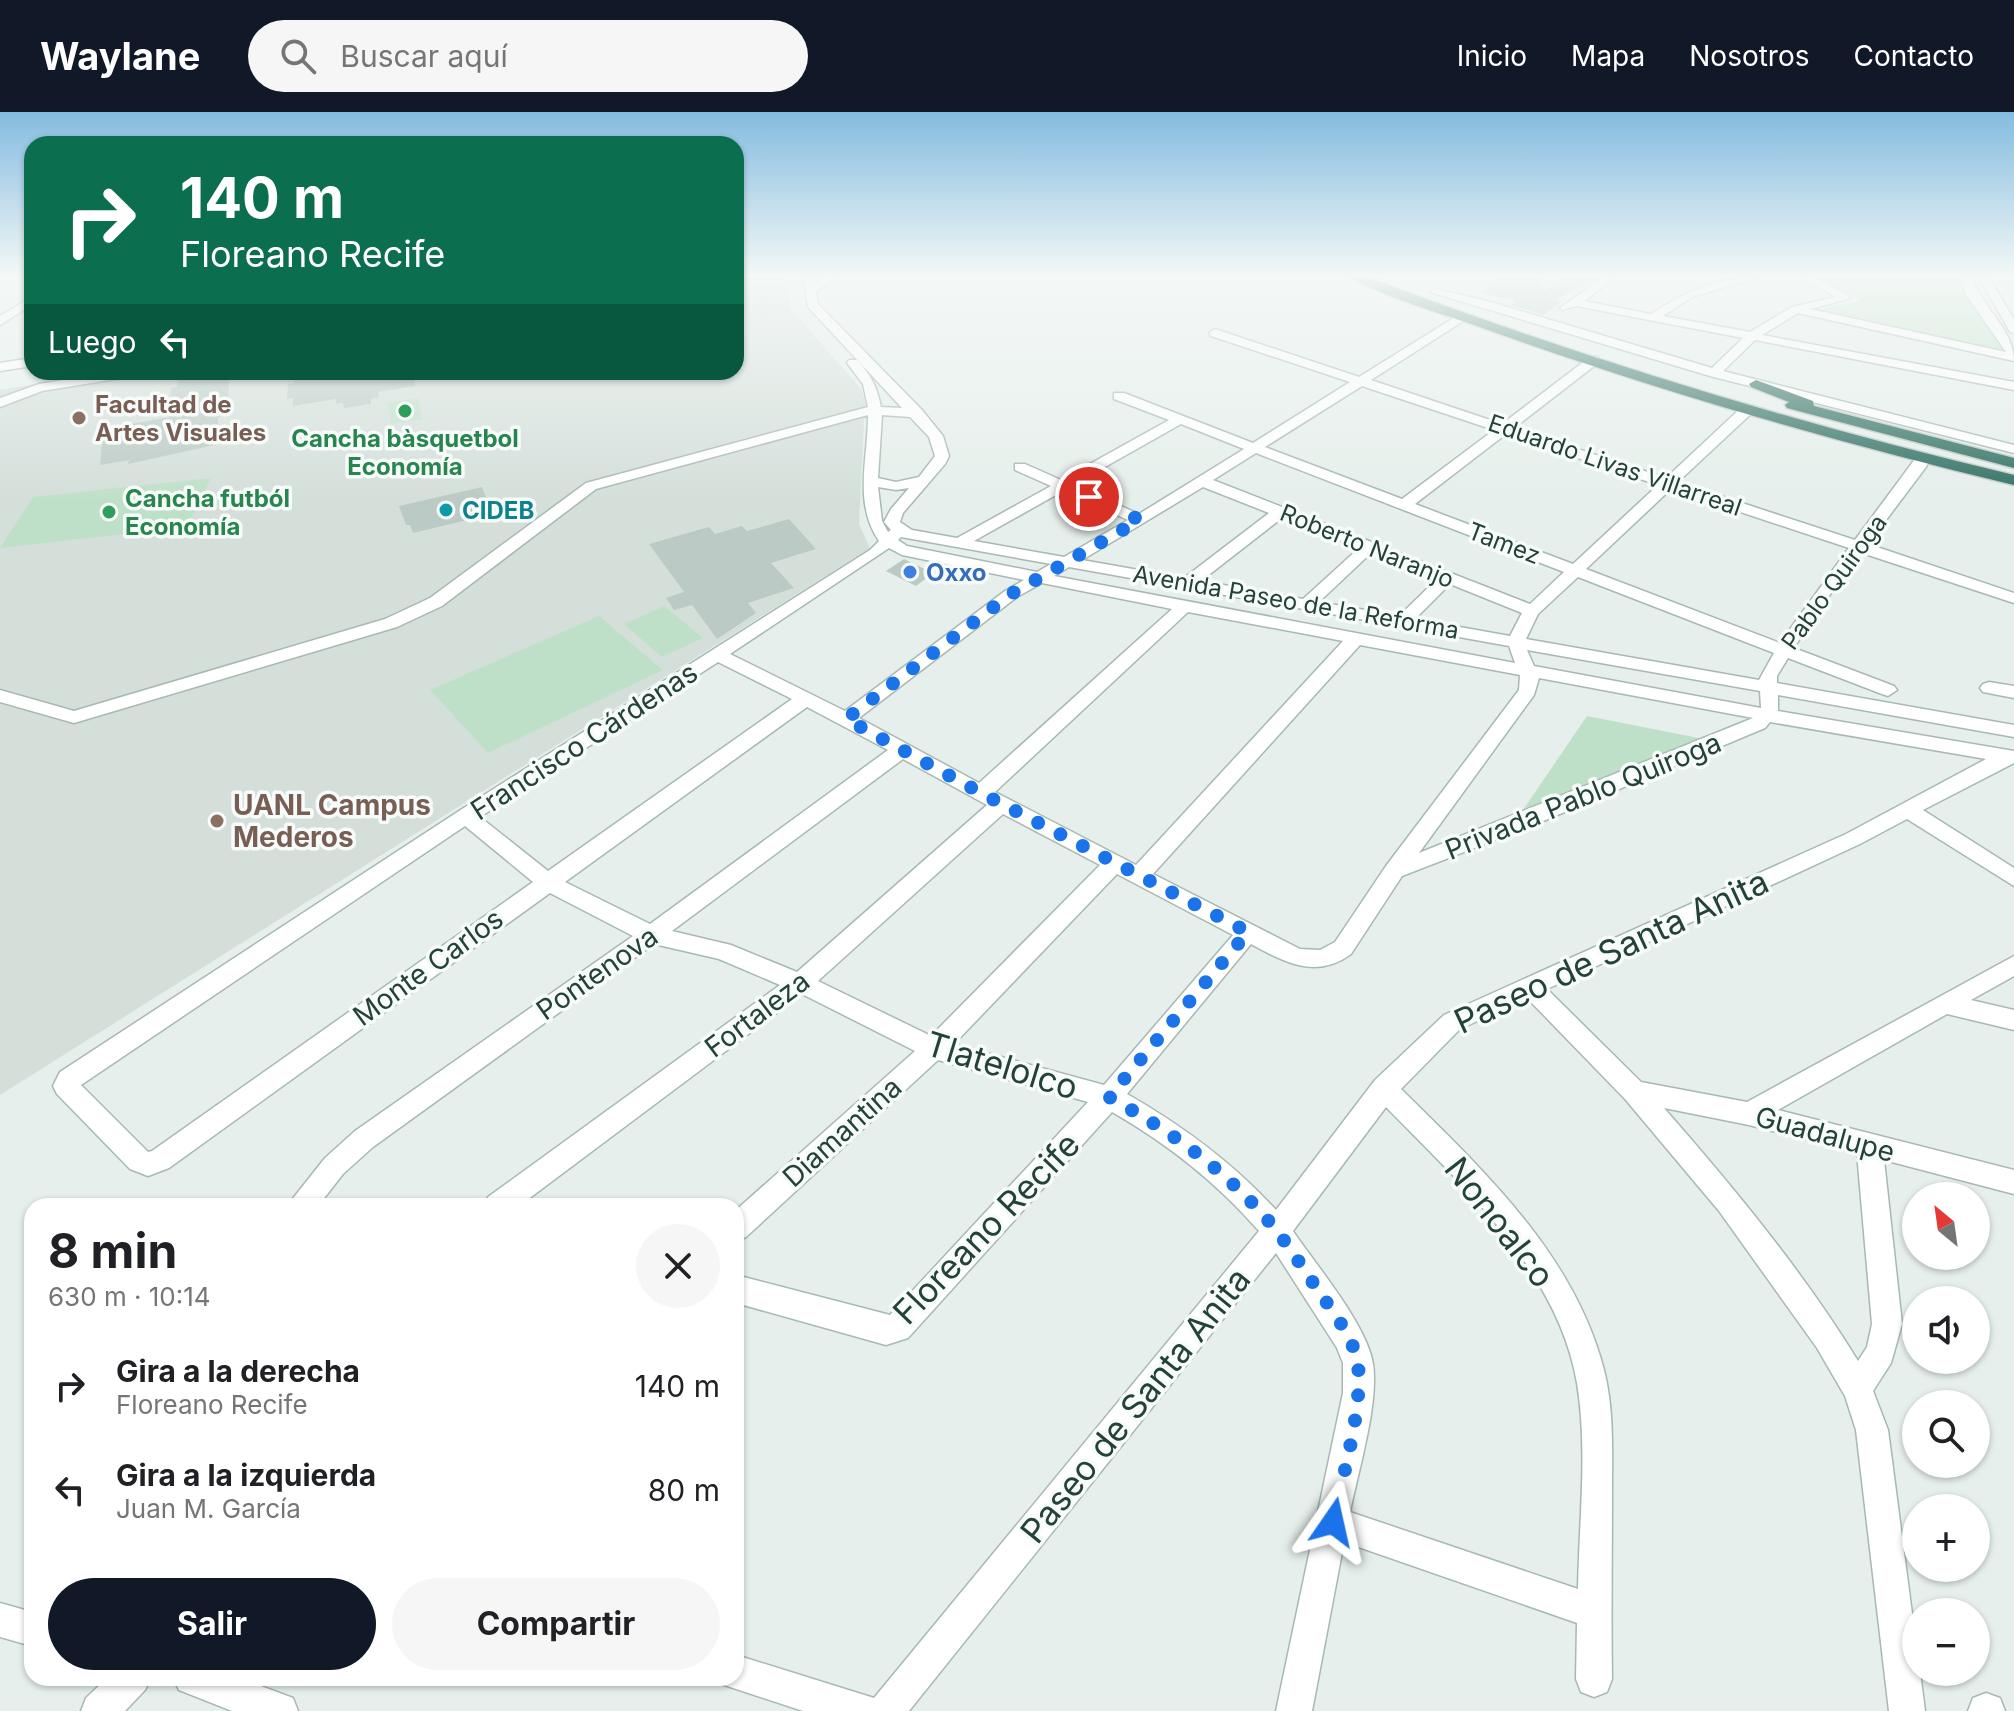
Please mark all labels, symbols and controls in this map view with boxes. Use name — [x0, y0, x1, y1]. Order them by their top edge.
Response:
search box — [248, 20, 808, 92]
text: Waylane — [40, 33, 200, 79]
icon: search — [276, 34, 320, 78]
text: Buscar aquí — [340, 38, 508, 74]
text: Inicio — [1457, 39, 1527, 73]
text: Mapa — [1571, 39, 1645, 73]
text: Nosotros — [1689, 39, 1810, 73]
text: Contacto — [1854, 39, 1974, 73]
text: 140 m — [180, 164, 344, 232]
icon: right — [48, 168, 152, 272]
text: Floreano Recife — [180, 232, 445, 276]
icon: left — [153, 320, 197, 364]
text: Luego — [48, 324, 137, 360]
place label: Facultad de Artes Visuales — [95, 390, 266, 447]
marker: Cancha bàsquetbol Economía — [396, 402, 414, 420]
street label: Eduardo Livas Villarreal — [1485, 408, 1745, 522]
marker: Facultad de Artes Visuales — [70, 409, 88, 427]
place label: Cancha bàsquetbol Economía — [291, 424, 519, 481]
pin — [1055, 463, 1123, 531]
icon: arrive — [1067, 475, 1111, 519]
place label: Cancha futból Economía — [125, 484, 290, 541]
place label: CIDEB — [462, 496, 534, 525]
street label: Roberto Naranjo — [1276, 498, 1458, 594]
marker: CIDEB — [437, 501, 455, 519]
marker: Cancha futból Economía — [100, 503, 118, 521]
street label: Pablo Quiroga — [1775, 509, 1893, 655]
street label: Tamez — [1464, 516, 1544, 570]
place label: Oxxo — [926, 558, 987, 587]
street label: Avenida Paseo de la Reforma — [1131, 559, 1461, 645]
marker: Oxxo — [901, 563, 919, 581]
street label: Francisco Cárdenas — [464, 655, 704, 827]
street label: Privada Pablo Quiroga — [1440, 725, 1726, 867]
place label: UANL Campus Mederos — [233, 788, 431, 854]
marker: UANL Campus Mederos — [208, 812, 226, 830]
street label: Paseo de Santa Anita — [1447, 860, 1775, 1042]
street label: Monte Carlos — [346, 901, 510, 1033]
street label: Pontenova — [530, 919, 664, 1027]
street label: Fortaleza — [698, 964, 816, 1064]
street label: Tlatelolco — [921, 1023, 1083, 1107]
street label: Diamantina — [776, 1070, 908, 1194]
street label: Guadalupe — [1752, 1099, 1898, 1169]
street label: Floreano Recife — [884, 1124, 1088, 1332]
street label: Nonoalco — [1436, 1149, 1564, 1295]
north arrow — [1902, 1182, 1990, 1270]
map controls — [1902, 1182, 1990, 1686]
text: 8 min — [48, 1221, 177, 1280]
button: close — [636, 1224, 720, 1308]
street label: Paseo de Santa Anita — [1012, 1259, 1258, 1551]
text: 630 m · 10:14 — [48, 1281, 211, 1312]
button: sound — [1902, 1286, 1990, 1374]
text: Gira a la derecha — [116, 1353, 360, 1389]
icon: right — [48, 1364, 92, 1408]
text: 140 m — [635, 1368, 720, 1404]
text: Floreano Recife — [116, 1389, 308, 1420]
button: search — [1902, 1390, 1990, 1478]
text: Gira a la izquierda — [116, 1457, 376, 1493]
icon: left — [48, 1468, 92, 1512]
text: 80 m — [648, 1472, 720, 1508]
position arrow — [1291, 1480, 1375, 1564]
text: Juan M. García — [116, 1493, 301, 1524]
button: + — [1902, 1494, 1990, 1582]
button: Salir — [48, 1578, 376, 1670]
button: Compartir — [392, 1578, 720, 1670]
button: − — [1902, 1598, 1990, 1686]

